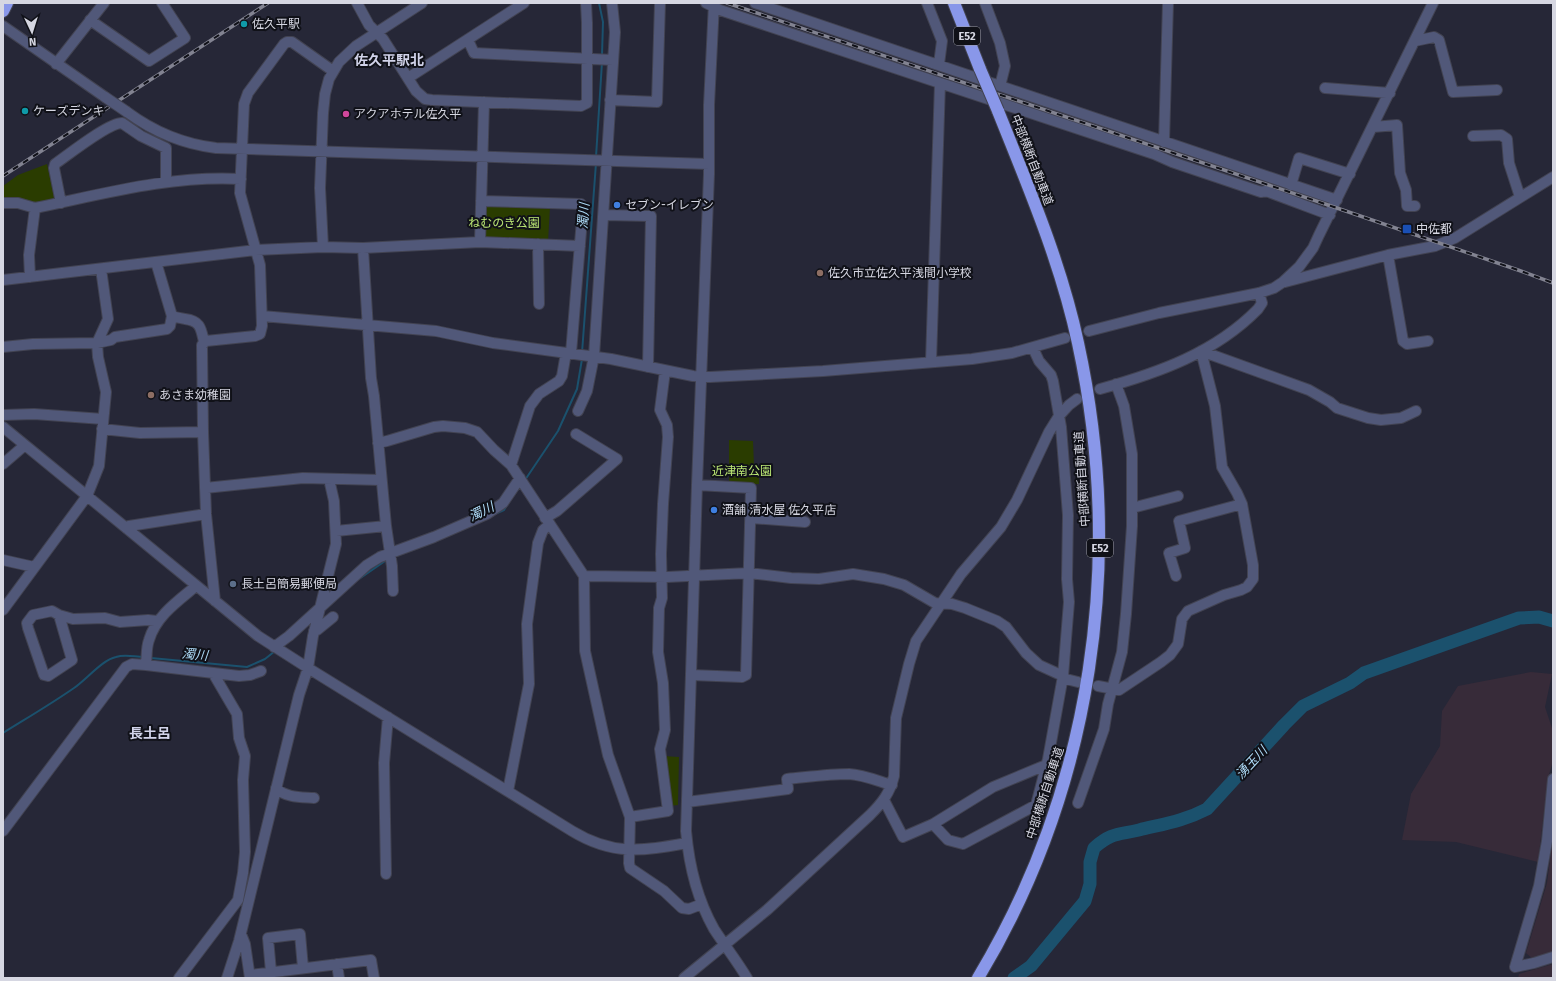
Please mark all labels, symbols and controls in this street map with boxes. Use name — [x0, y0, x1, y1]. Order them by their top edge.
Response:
north arrow — [12, 12, 52, 52]
place label: 佐久平駅 — [252, 17, 300, 31]
marker: 佐久平駅 — [239, 19, 249, 29]
road number: E52 — [954, 27, 980, 45]
text: N — [29, 35, 37, 48]
district label: 佐久平駅北 — [354, 52, 424, 69]
place label: ケーズデンキ — [33, 104, 104, 118]
marker: ケーズデンキ — [20, 106, 30, 116]
place label: アクアホテル佐久平 — [354, 107, 461, 121]
marker: アクアホテル佐久平 — [341, 109, 351, 119]
street label: 中部横断自動車道 — [1008, 113, 1056, 207]
place label: セブン-イレブン — [625, 198, 714, 212]
marker: セブン-イレブン — [612, 200, 622, 210]
water label: 濁川 — [575, 201, 592, 230]
park label: ねむのき公園 — [468, 216, 540, 230]
place label: 中佐都 — [1416, 222, 1452, 236]
marker: 中佐都 — [1401, 223, 1413, 235]
place label: 佐久市立佐久平浅間小学校 — [828, 266, 972, 280]
marker: 佐久市立佐久平浅間小学校 — [815, 268, 825, 278]
place label: あさま幼稚園 — [159, 388, 231, 402]
marker: あさま幼稚園 — [146, 390, 156, 400]
street label: 中部横断自動車道 — [1072, 431, 1092, 527]
park label: 近津南公園 — [712, 464, 772, 478]
water label: 濁川 — [466, 498, 498, 524]
place label: 酒舗 清水屋 佐久平店 — [722, 503, 836, 517]
marker: 酒舗 清水屋 佐久平店 — [709, 505, 719, 515]
road number: E52 — [1087, 539, 1113, 557]
place label: 長土呂簡易郵便局 — [241, 577, 337, 591]
marker: 長土呂簡易郵便局 — [228, 579, 238, 589]
water label: 濁川 — [181, 646, 211, 663]
district label: 長土呂 — [129, 725, 171, 742]
water label: 湧玉川 — [1233, 742, 1272, 782]
street label: 中部横断自動車道 — [1024, 745, 1066, 841]

